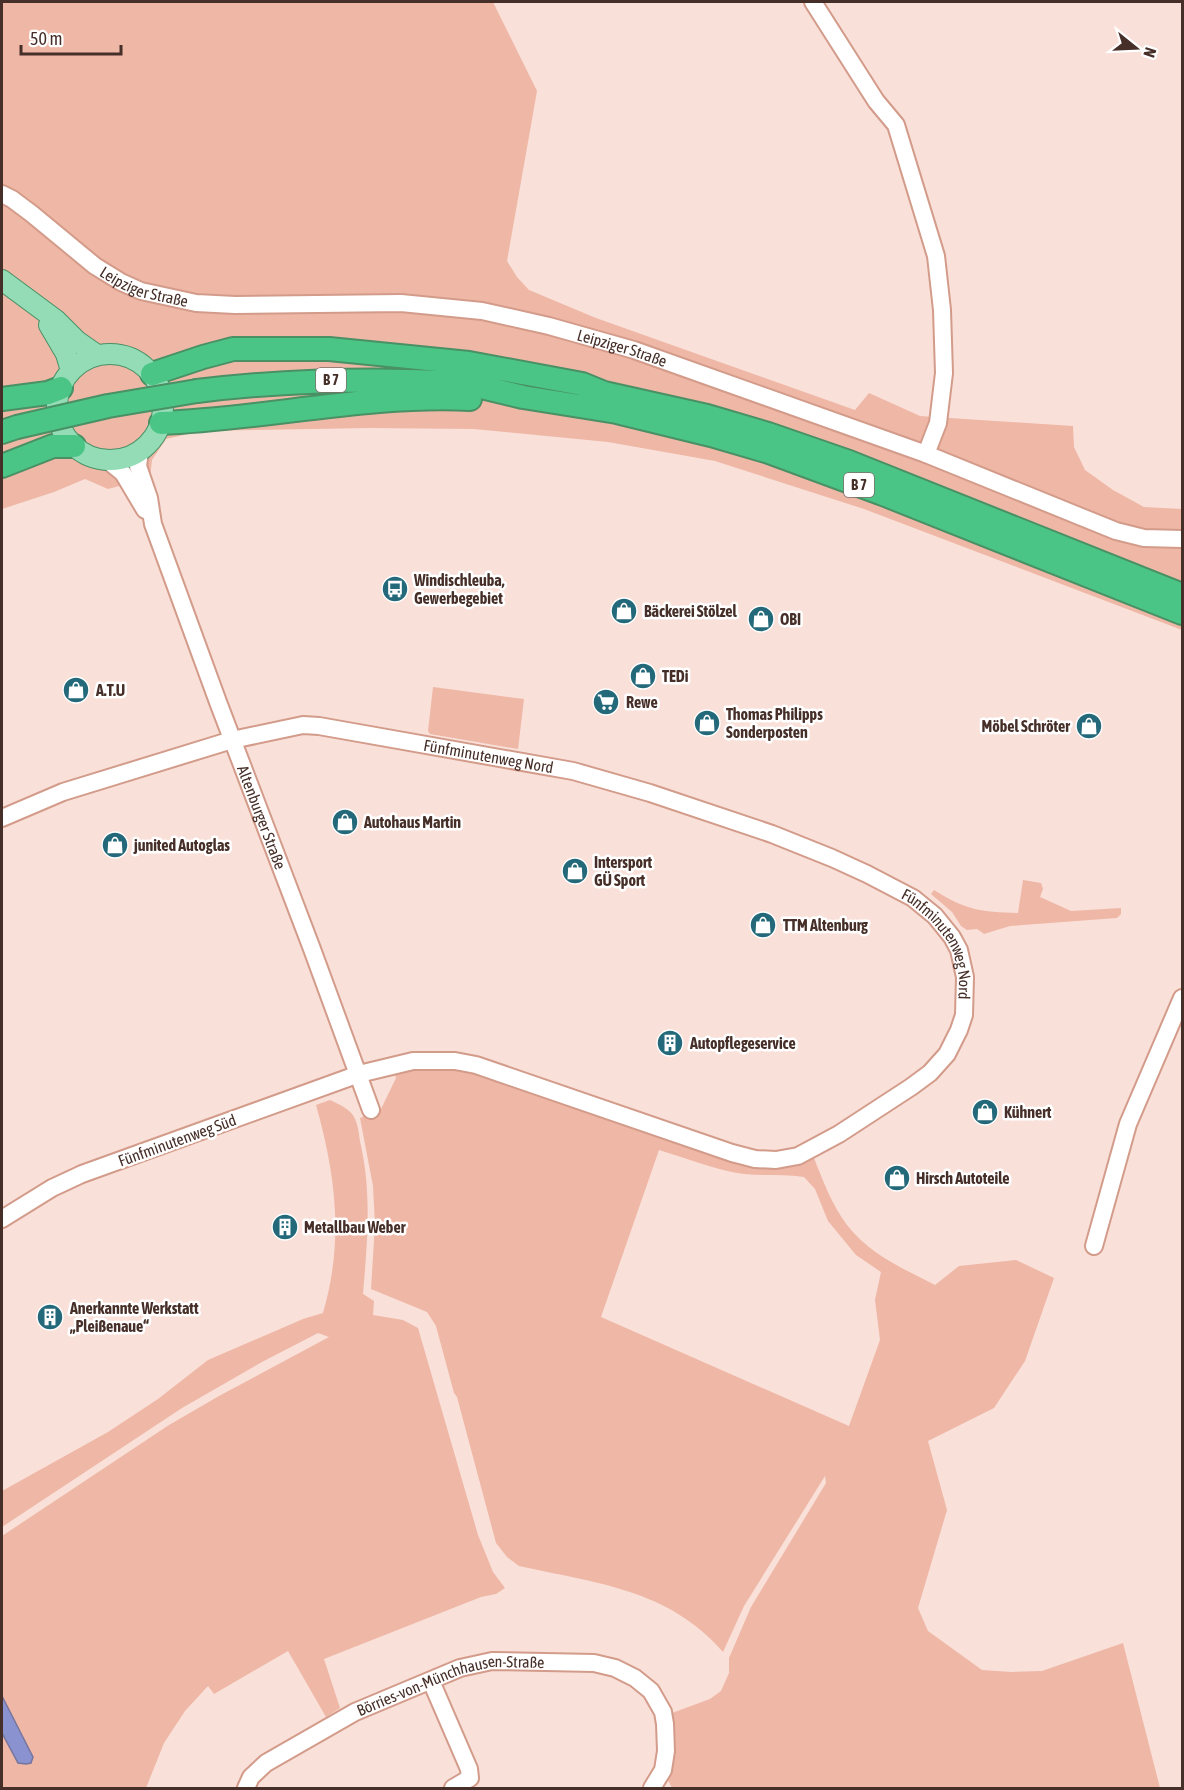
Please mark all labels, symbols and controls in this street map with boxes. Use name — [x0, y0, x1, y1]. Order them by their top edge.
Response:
scale bar — [21, 18, 122, 56]
north arrow — [1106, 18, 1166, 78]
text: 50 m — [30, 28, 62, 49]
text: N — [1140, 45, 1160, 60]
street label: Leipziger Straße — [97, 262, 190, 310]
street label: Leipziger Straße — [575, 325, 669, 370]
road number: B 7 — [316, 368, 346, 392]
road number: B 7 — [844, 473, 874, 497]
place label: Windischleuba, Gewerbegebiet — [413, 571, 505, 607]
bus stop icon: Windischleuba, Gewerbegebiet — [380, 574, 410, 604]
shop icon: Bäckerei Stölzel — [609, 596, 639, 626]
place label: Bäckerei Stölzel — [644, 602, 738, 620]
shop icon: OBI — [746, 604, 776, 634]
place label: OBI — [780, 610, 801, 628]
shop icon: TEDi — [628, 661, 658, 691]
place label: TEDi — [662, 667, 689, 685]
shop icon: A.T.U — [61, 675, 91, 705]
place label: A.T.U — [95, 681, 125, 699]
supermarket icon: Rewe — [591, 687, 621, 717]
place label: Rewe — [626, 693, 658, 711]
place label: Thomas Philipps Sonderposten — [726, 705, 823, 741]
shop icon: Thomas Philipps Sonderposten — [692, 708, 722, 738]
shop icon: Möbel Schröter — [1074, 711, 1104, 741]
place label: Möbel Schröter — [981, 717, 1070, 735]
street label: Fünfminutenweg Nord — [422, 736, 555, 776]
street label: Altenburger Straße — [234, 763, 290, 872]
shop icon: Autohaus Martin — [330, 807, 360, 837]
place label: Autohaus Martin — [363, 813, 461, 831]
shop icon: junited Autoglas — [100, 830, 130, 860]
place label: junited Autoglas — [133, 836, 230, 854]
place label: Intersport GÜ Sport — [594, 853, 653, 889]
shop icon: Intersport GÜ Sport — [560, 856, 590, 886]
street label: Fünfminutenweg Nord — [899, 885, 974, 1000]
shop icon: TTM Altenburg — [748, 910, 778, 940]
place label: TTM Altenburg — [783, 916, 868, 934]
building icon: Autopflegeservice — [655, 1028, 685, 1058]
place label: Autopflegeservice — [689, 1034, 796, 1052]
shop icon: Kühnert — [970, 1097, 1000, 1127]
place label: Kühnert — [1004, 1103, 1052, 1121]
street label: Fünfminutenweg Süd — [116, 1110, 239, 1171]
shop icon: Hirsch Autoteile — [882, 1163, 912, 1193]
place label: Hirsch Autoteile — [916, 1169, 1010, 1187]
building icon: Metallbau Weber — [270, 1212, 300, 1242]
place label: Metallbau Weber — [304, 1218, 406, 1236]
place label: Anerkannte Werkstatt „Pleißenaue“ — [69, 1299, 199, 1335]
building icon: Anerkannte Werkstatt „Pleißenaue“ — [35, 1302, 65, 1332]
street label: Börries-von-Münchhausen-Straße — [354, 1652, 545, 1719]

